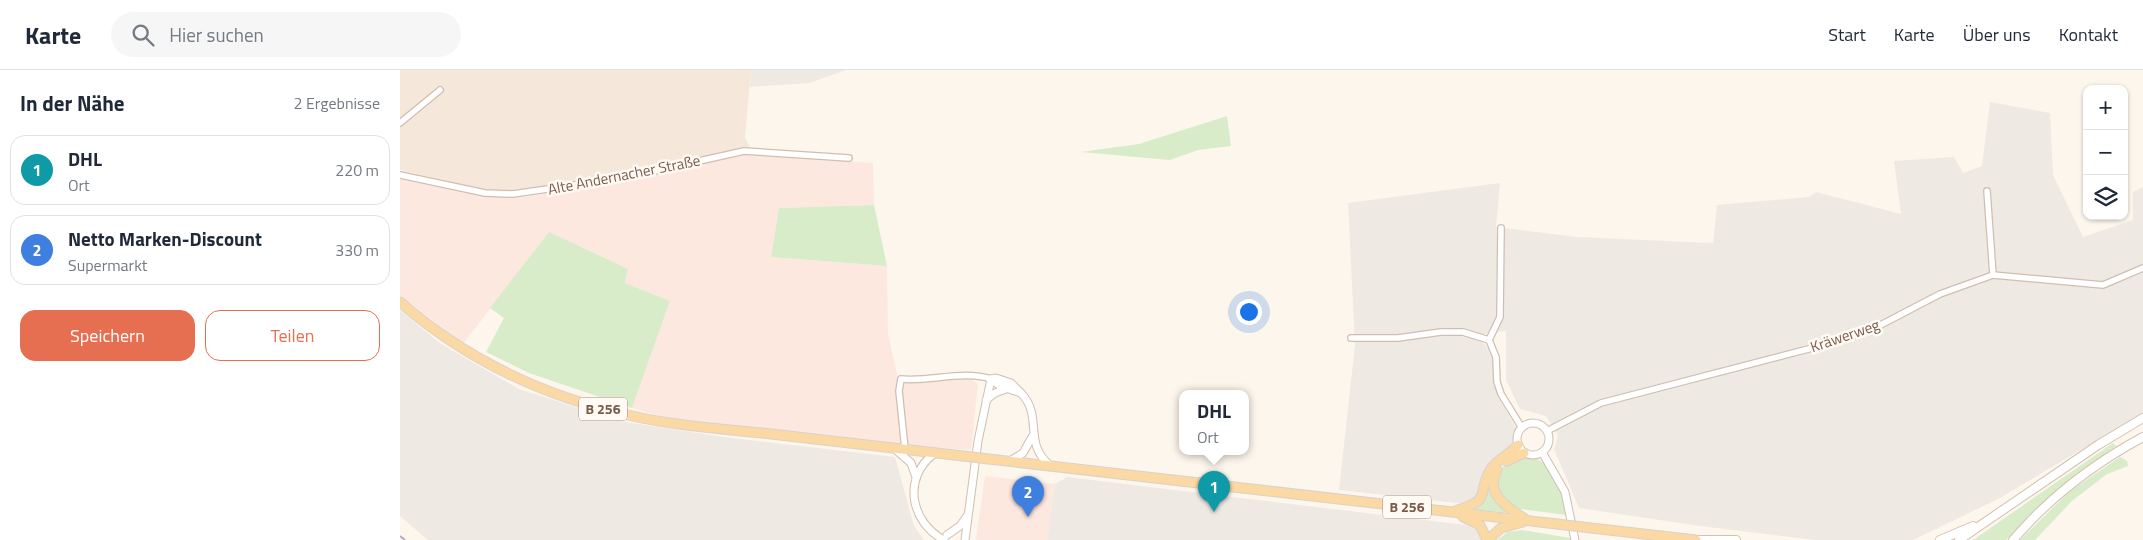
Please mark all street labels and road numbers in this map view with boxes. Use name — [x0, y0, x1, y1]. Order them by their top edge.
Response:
street label: Alte Andernacher Straße — [546, 148, 702, 201]
street label: Kräwerweg — [1807, 313, 1883, 358]
road number: B 256 — [579, 398, 627, 420]
road number: B 256 — [1383, 496, 1431, 518]

